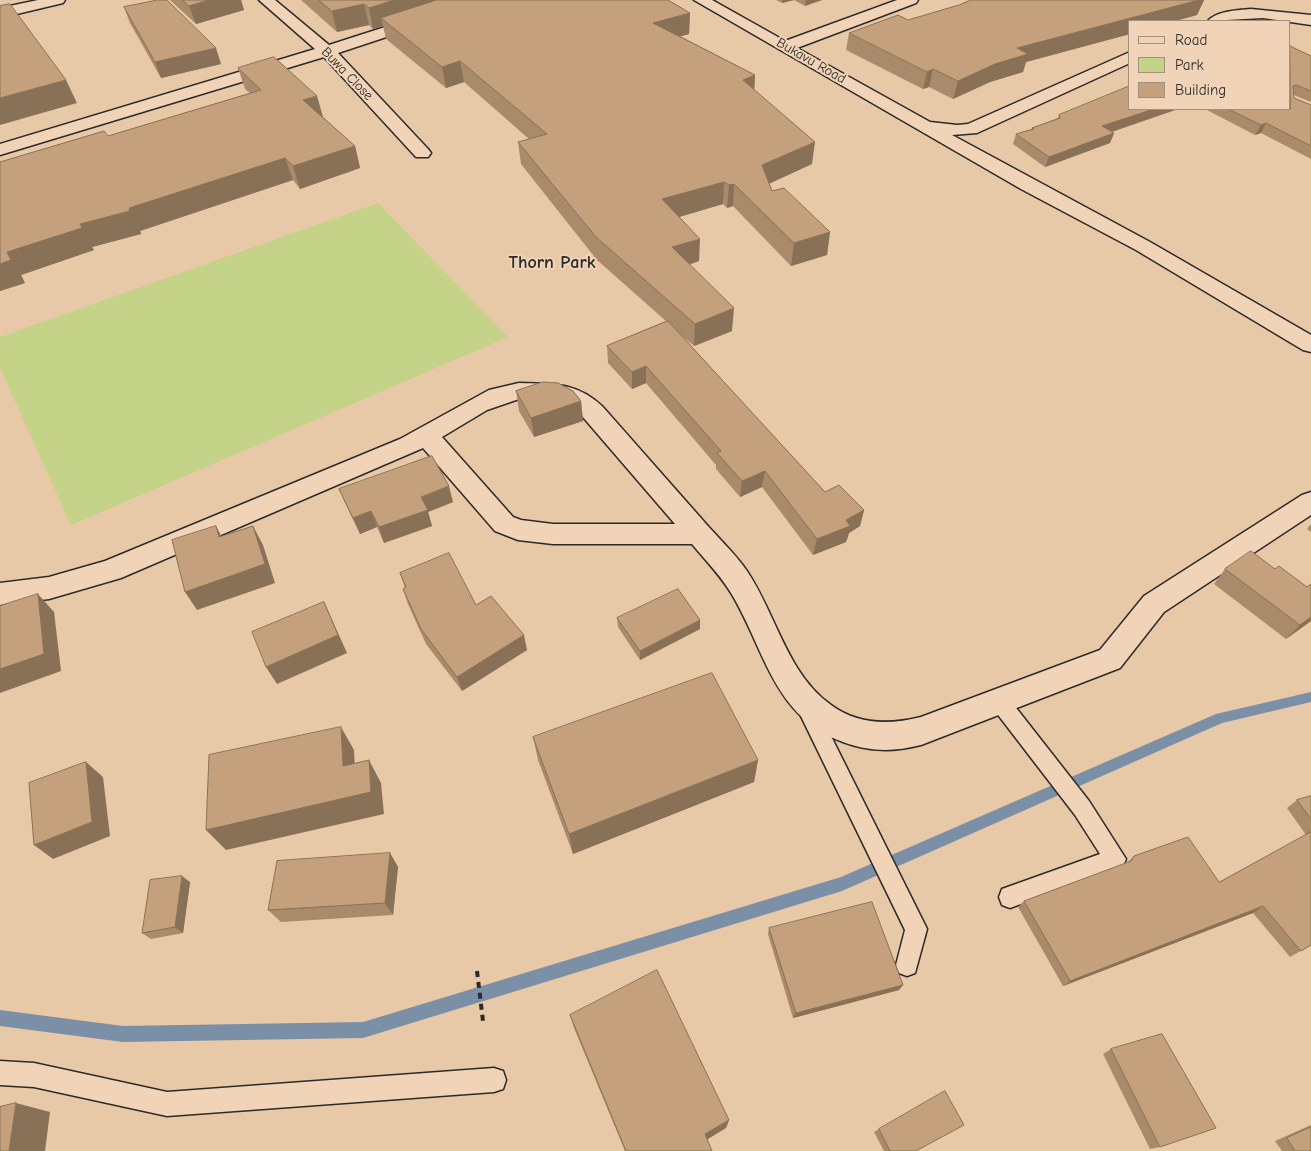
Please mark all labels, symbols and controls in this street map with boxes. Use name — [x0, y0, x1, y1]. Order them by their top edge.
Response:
legend — [1128, 20, 1291, 110]
text: Road — [1175, 31, 1207, 49]
street label: Bukavu Road — [773, 34, 849, 88]
street label: Buwa Close — [317, 44, 377, 104]
text: Park — [1175, 56, 1204, 74]
text: Building — [1175, 81, 1226, 99]
district label: Thorn Park — [509, 252, 595, 274]

